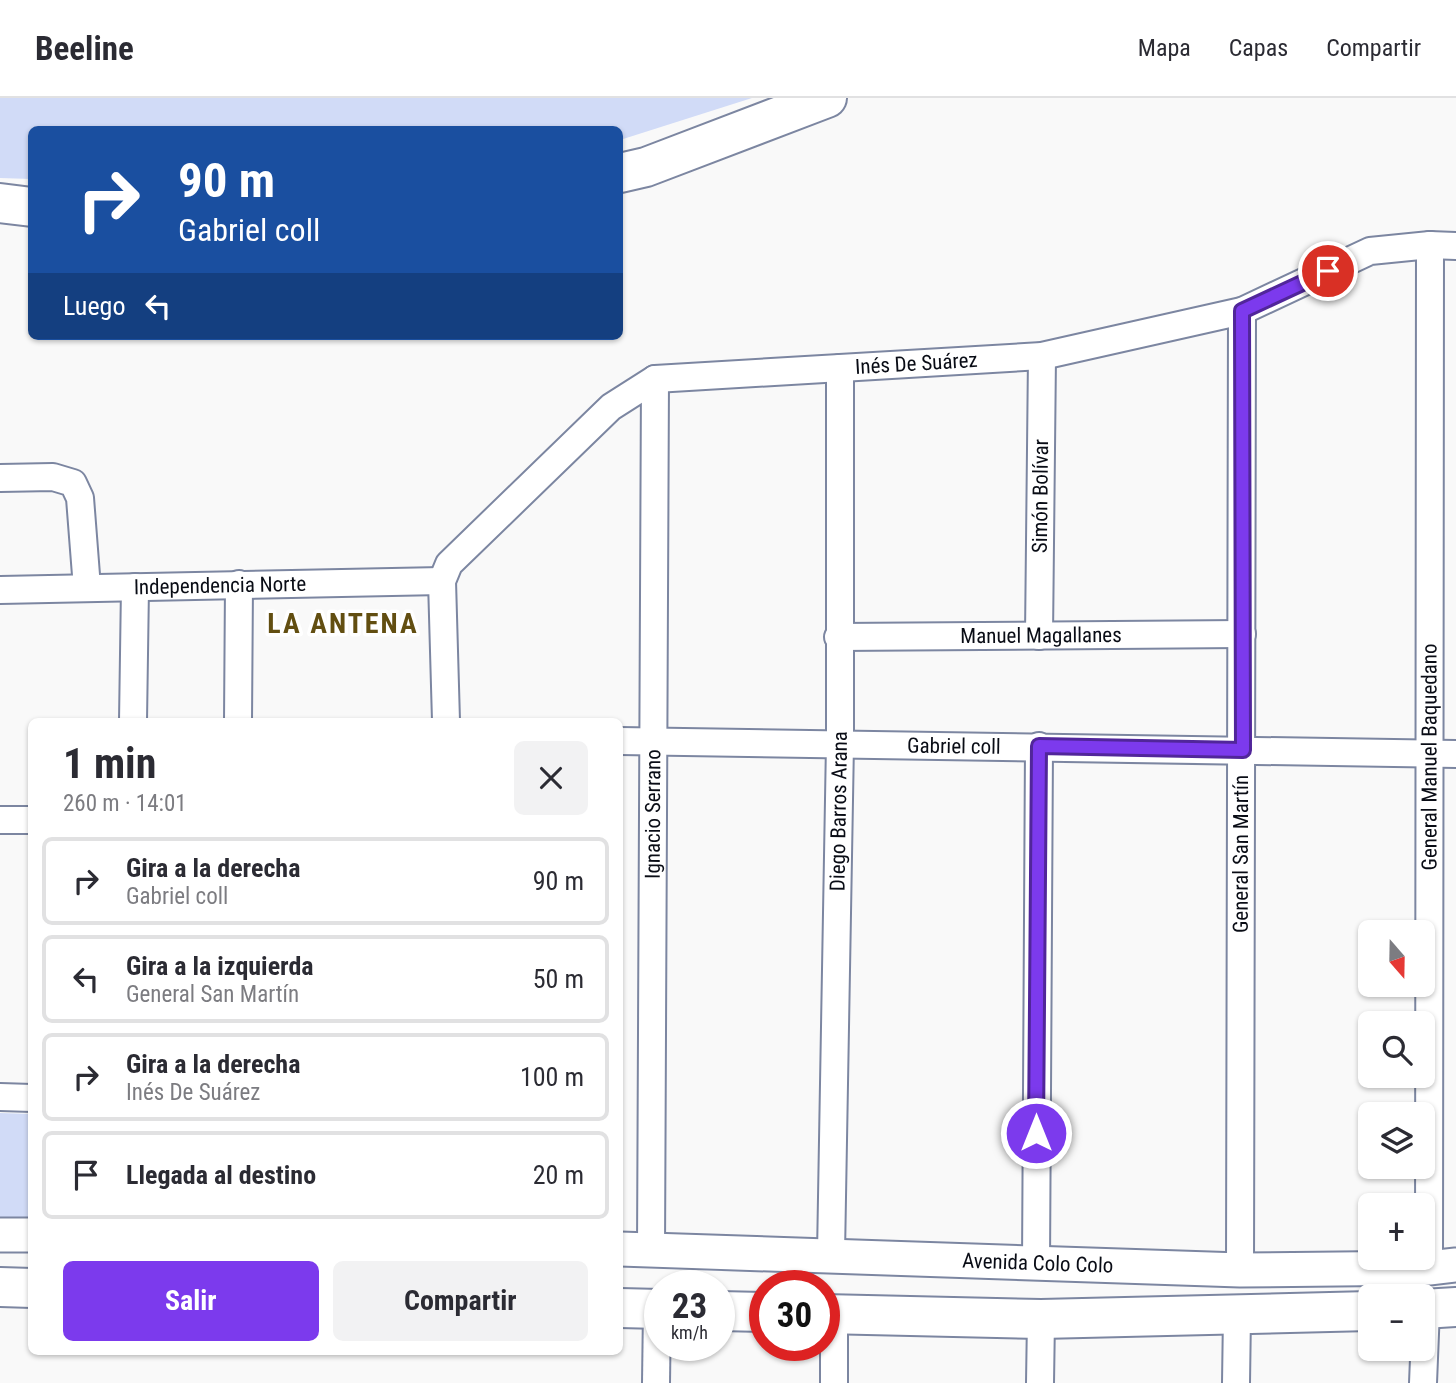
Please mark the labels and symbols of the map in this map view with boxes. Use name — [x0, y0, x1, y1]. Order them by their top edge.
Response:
pin — [1298, 241, 1358, 301]
street label: Inés De Suárez — [854, 348, 978, 379]
street label: Simón Bolívar — [1028, 439, 1053, 553]
street label: Independencia Norte — [133, 572, 307, 599]
district label: LA ANTENA — [267, 607, 419, 640]
street label: Manuel Magallanes — [960, 623, 1122, 648]
street label: General Manuel Baquedano — [1417, 643, 1442, 871]
street label: Diego Barros Arana — [825, 731, 852, 891]
street label: Gabriel coll — [907, 733, 1001, 759]
street label: Ignacio Serrano — [641, 749, 665, 879]
street label: General San Martín — [1229, 775, 1253, 933]
north arrow — [1358, 920, 1435, 998]
position arrow — [999, 1096, 1073, 1170]
street label: Avenida Colo Colo — [962, 1249, 1114, 1278]
speed limit sign: 30 — [749, 1270, 840, 1361]

